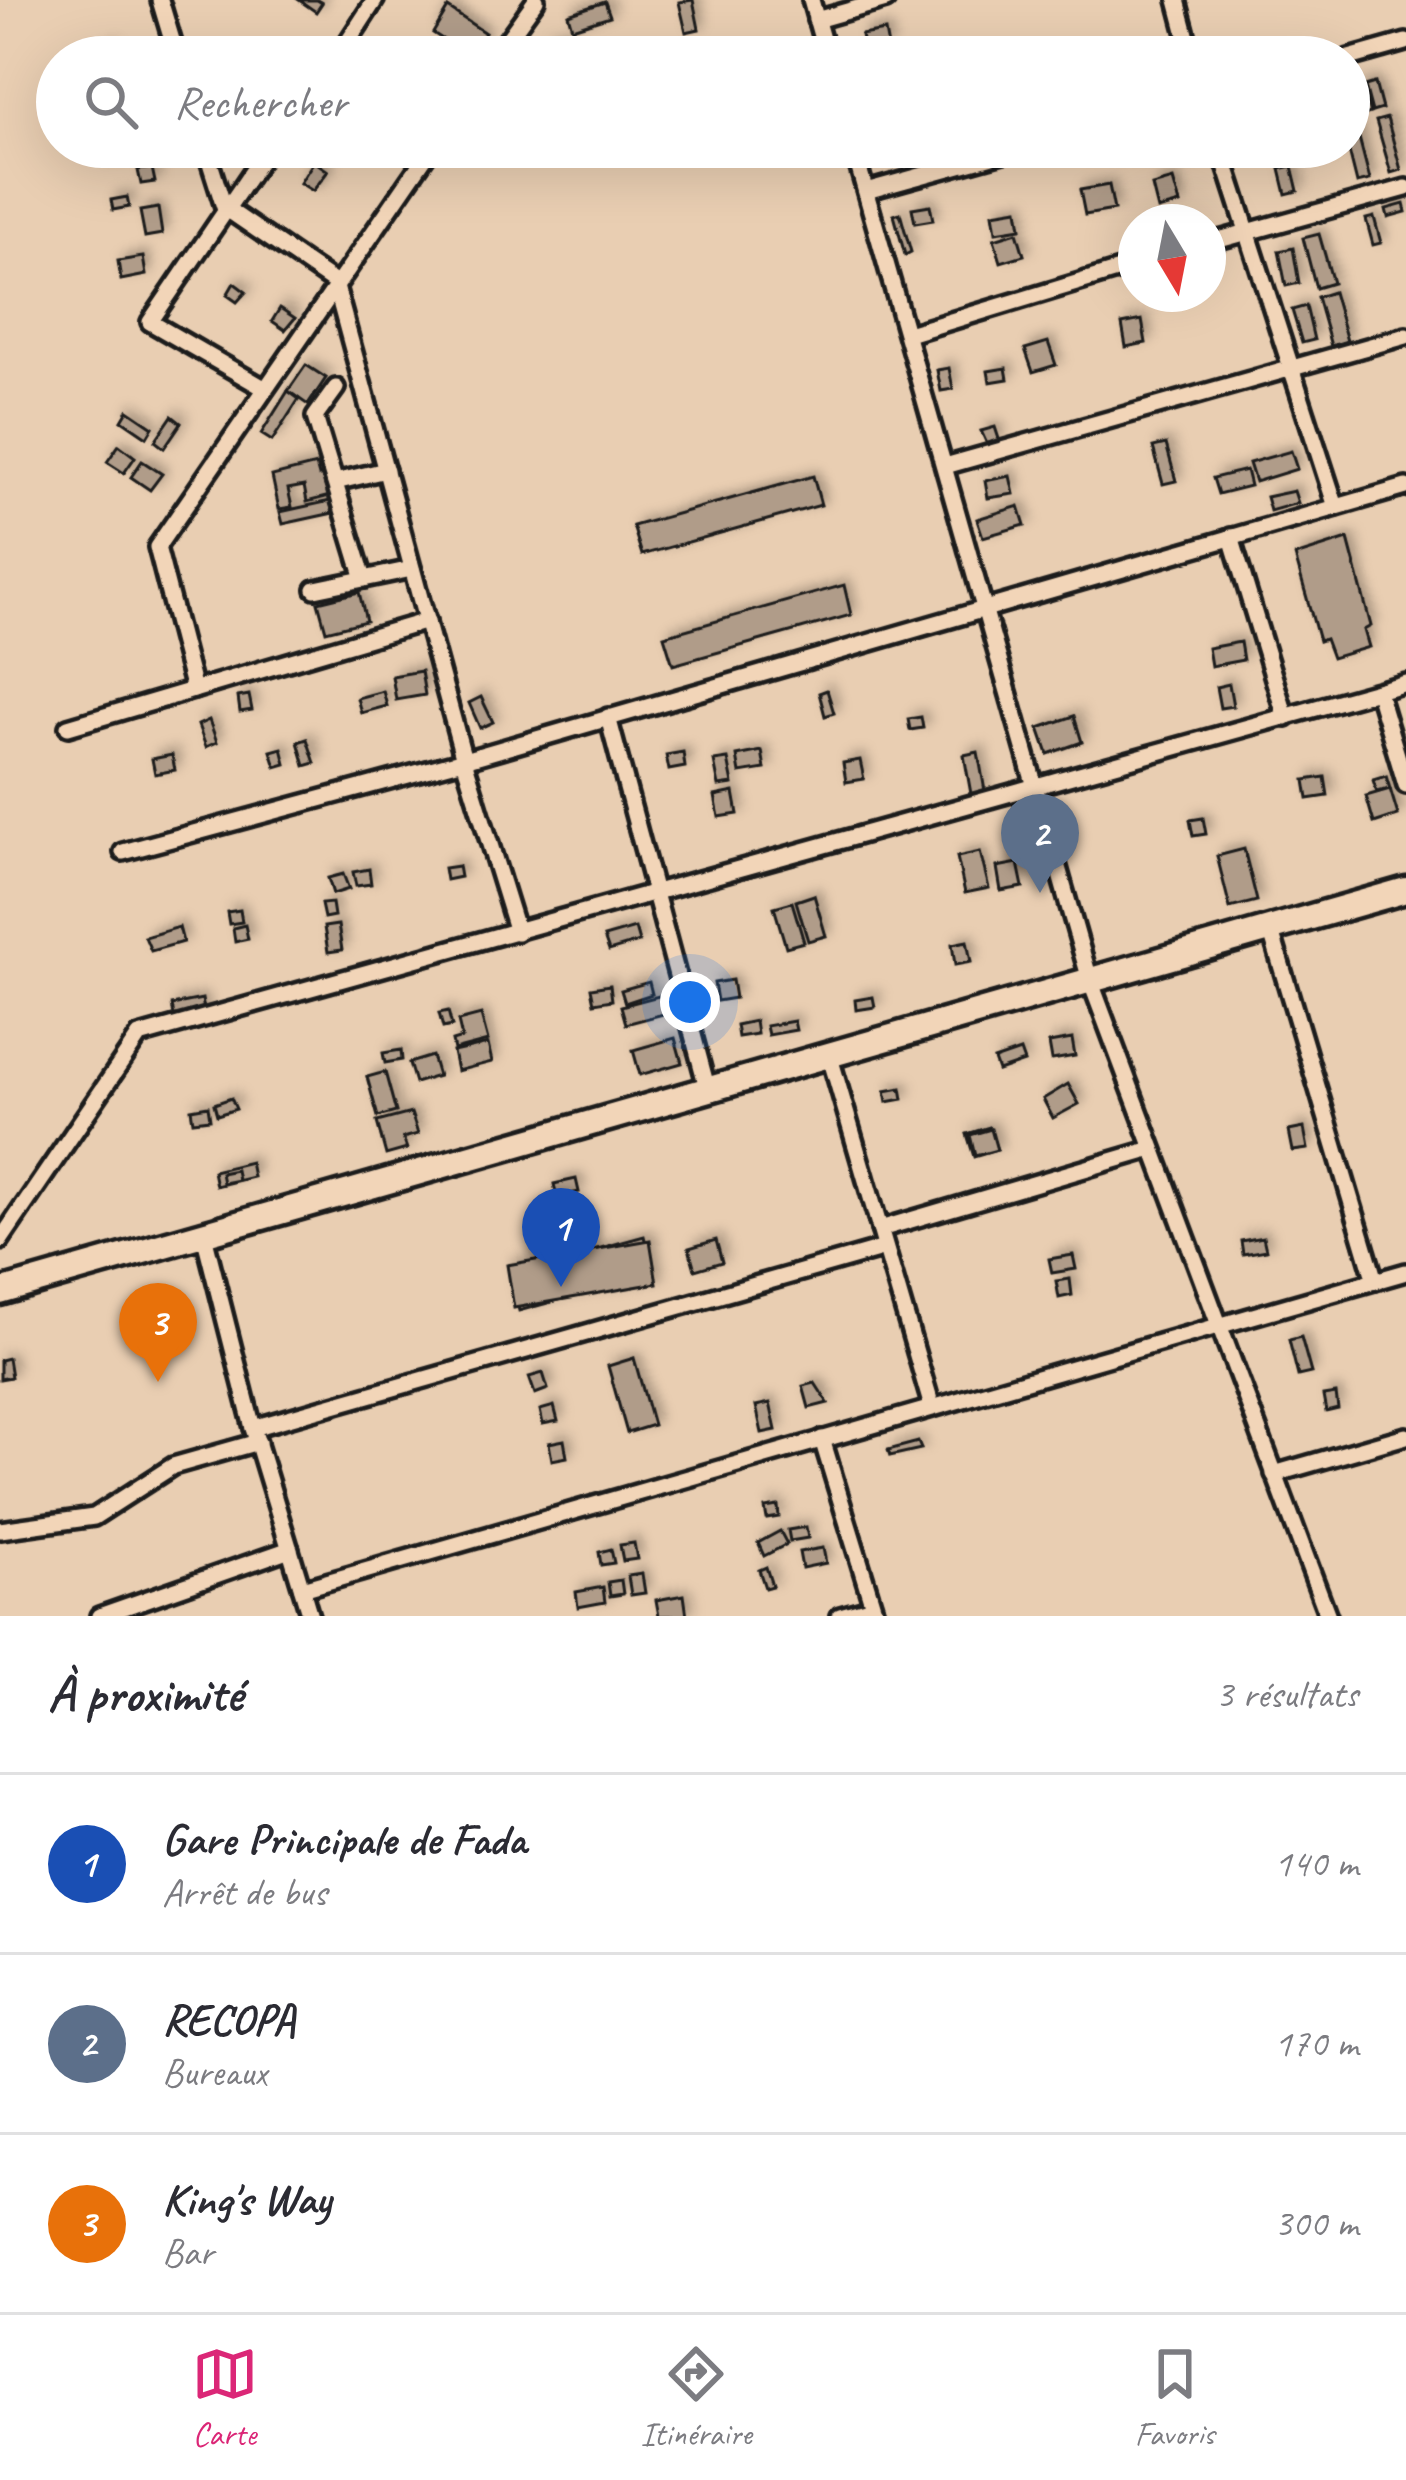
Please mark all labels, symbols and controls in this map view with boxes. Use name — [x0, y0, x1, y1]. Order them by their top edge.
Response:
search box — [36, 36, 1370, 168]
icon: search — [78, 69, 144, 135]
text: Rechercher — [174, 74, 347, 131]
north arrow — [1118, 204, 1226, 312]
pin: 2 — [1001, 794, 1079, 893]
your location — [660, 972, 720, 1032]
pin: 1 — [522, 1188, 600, 1287]
pin: 3 — [119, 1283, 197, 1382]
text: À proximité — [48, 1662, 242, 1726]
text: 3 résultats — [1215, 1670, 1358, 1719]
text: Gare Principale de Fada — [162, 1811, 526, 1868]
text: 1 — [78, 1839, 96, 1888]
text: 140 m — [1274, 1839, 1358, 1888]
text: Arrêt de bus — [162, 1868, 326, 1917]
text: RECOPA — [162, 1991, 295, 2048]
text: 2 — [78, 2019, 96, 2068]
text: 170 m — [1274, 2019, 1358, 2068]
text: Bureaux — [162, 2048, 267, 2097]
text: King's Way — [162, 2171, 331, 2228]
text: 3 — [78, 2199, 96, 2248]
text: 300 m — [1274, 2199, 1358, 2248]
text: Bar — [162, 2228, 213, 2277]
tab: Carte — [192, 2341, 258, 2455]
tab: Itinéraire — [641, 2341, 752, 2455]
tab: Favoris — [1135, 2341, 1214, 2455]

